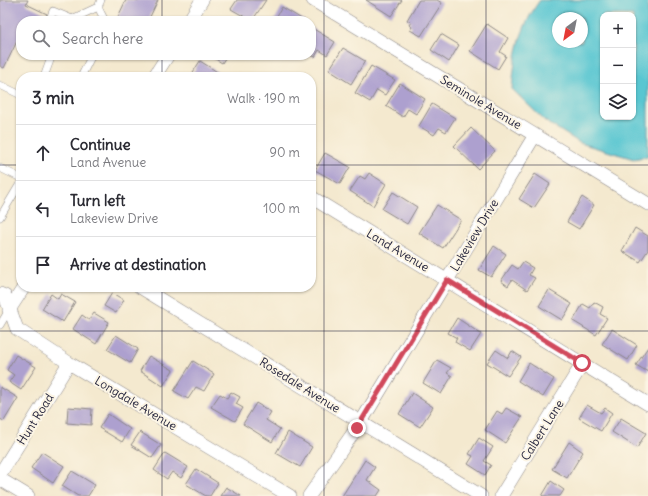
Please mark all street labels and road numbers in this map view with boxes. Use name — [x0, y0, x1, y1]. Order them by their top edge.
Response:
street label: Seminole Avenue — [438, 72, 524, 132]
street label: Lakeview Drive — [447, 196, 501, 274]
street label: Land Avenue — [364, 225, 432, 275]
street label: Rosedale Avenue — [257, 354, 343, 416]
street label: Longdale Avenue — [92, 373, 180, 433]
street label: Hunt Road — [13, 391, 57, 447]
street label: Calbert Lane — [517, 397, 567, 463]

